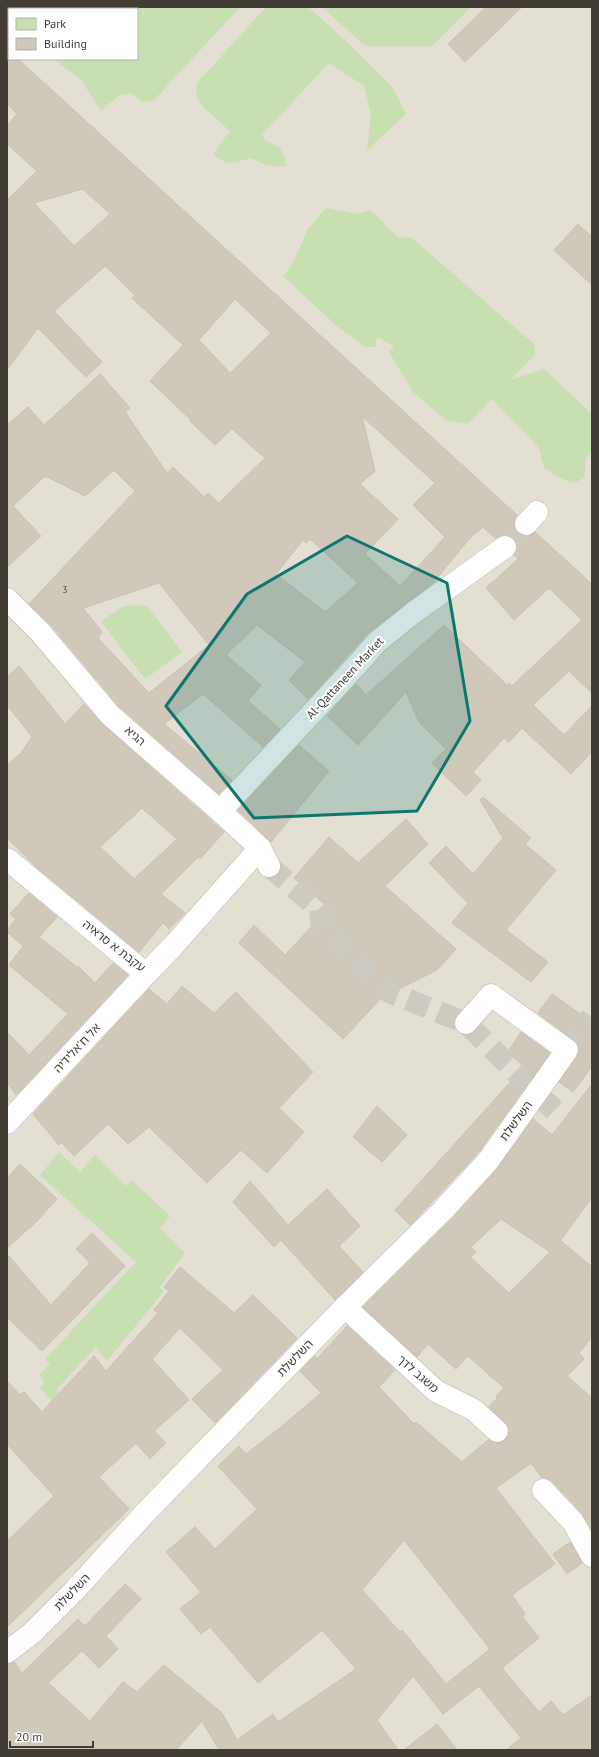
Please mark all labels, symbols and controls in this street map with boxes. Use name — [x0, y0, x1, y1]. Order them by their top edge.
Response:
legend — [8, 8, 138, 60]
text: Park — [44, 16, 66, 31]
text: Building — [44, 36, 87, 51]
house number: 3 — [62, 583, 68, 596]
street label: Al-Qattaneen Market — [303, 633, 387, 722]
street label: הגיא — [122, 722, 149, 749]
street label: עקבת א סראיה — [80, 916, 149, 975]
street label: אל ח'אלידיה — [50, 1020, 104, 1076]
street label: השלשלת — [496, 1098, 535, 1144]
street label: השלשלת — [273, 1336, 316, 1379]
street label: משגב לדך — [395, 1352, 442, 1396]
street label: השלשלת — [50, 1570, 93, 1613]
scale bar — [10, 1723, 93, 1749]
text: 20 m — [16, 1729, 42, 1744]

